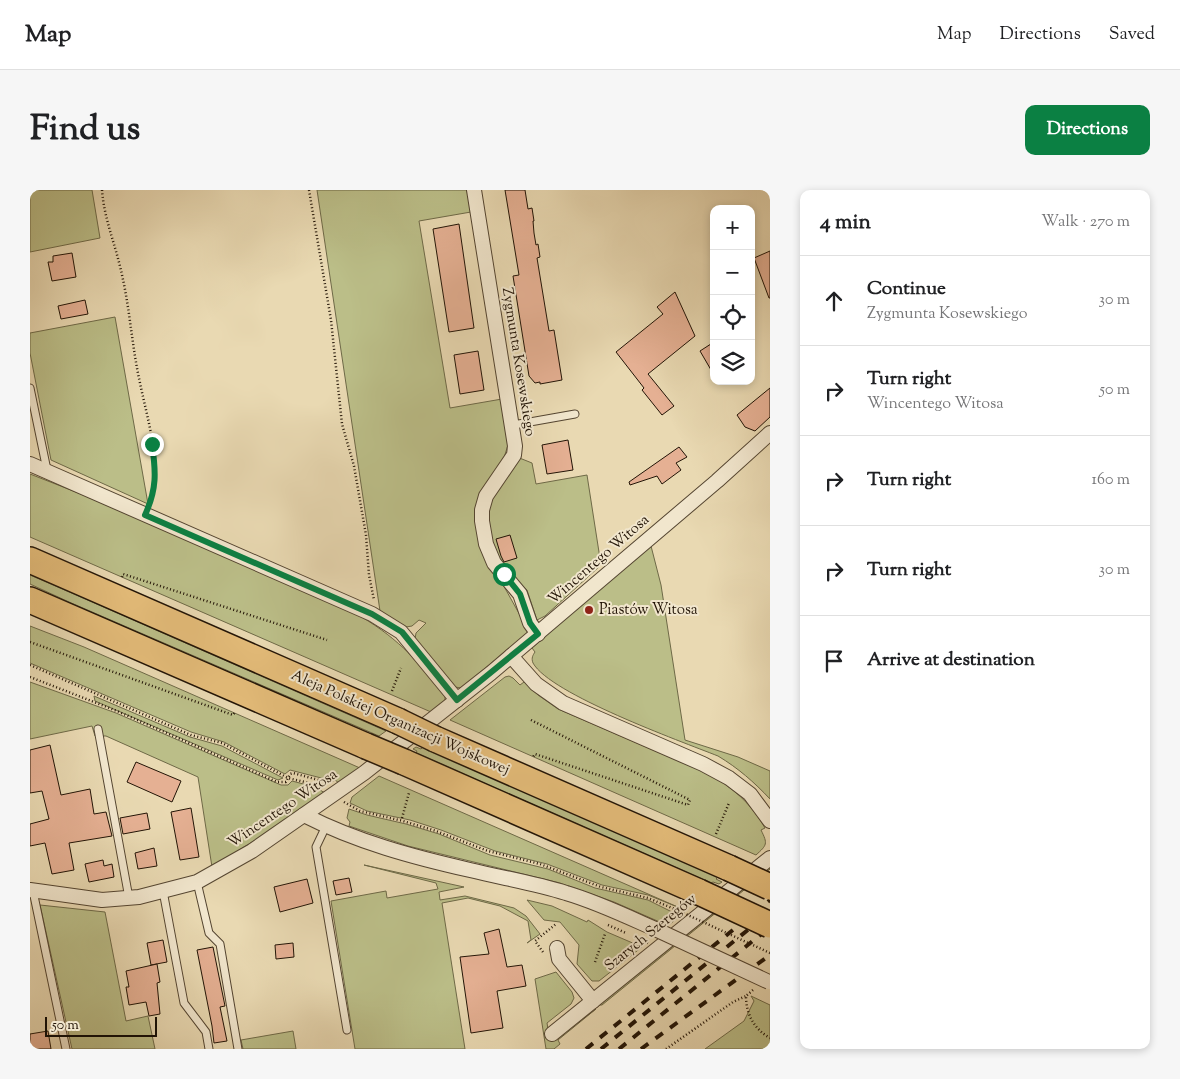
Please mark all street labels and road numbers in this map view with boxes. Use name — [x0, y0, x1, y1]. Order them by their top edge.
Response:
street label: Zygmunta Kosewskiego — [496, 286, 540, 438]
street label: Wincentego Witosa — [544, 510, 654, 610]
street label: Aleja Polskiej Organizacji Wojskowej — [287, 665, 513, 781]
street label: Wincentego Witosa — [224, 764, 342, 854]
street label: Szarych Szeregów — [600, 889, 702, 977]

